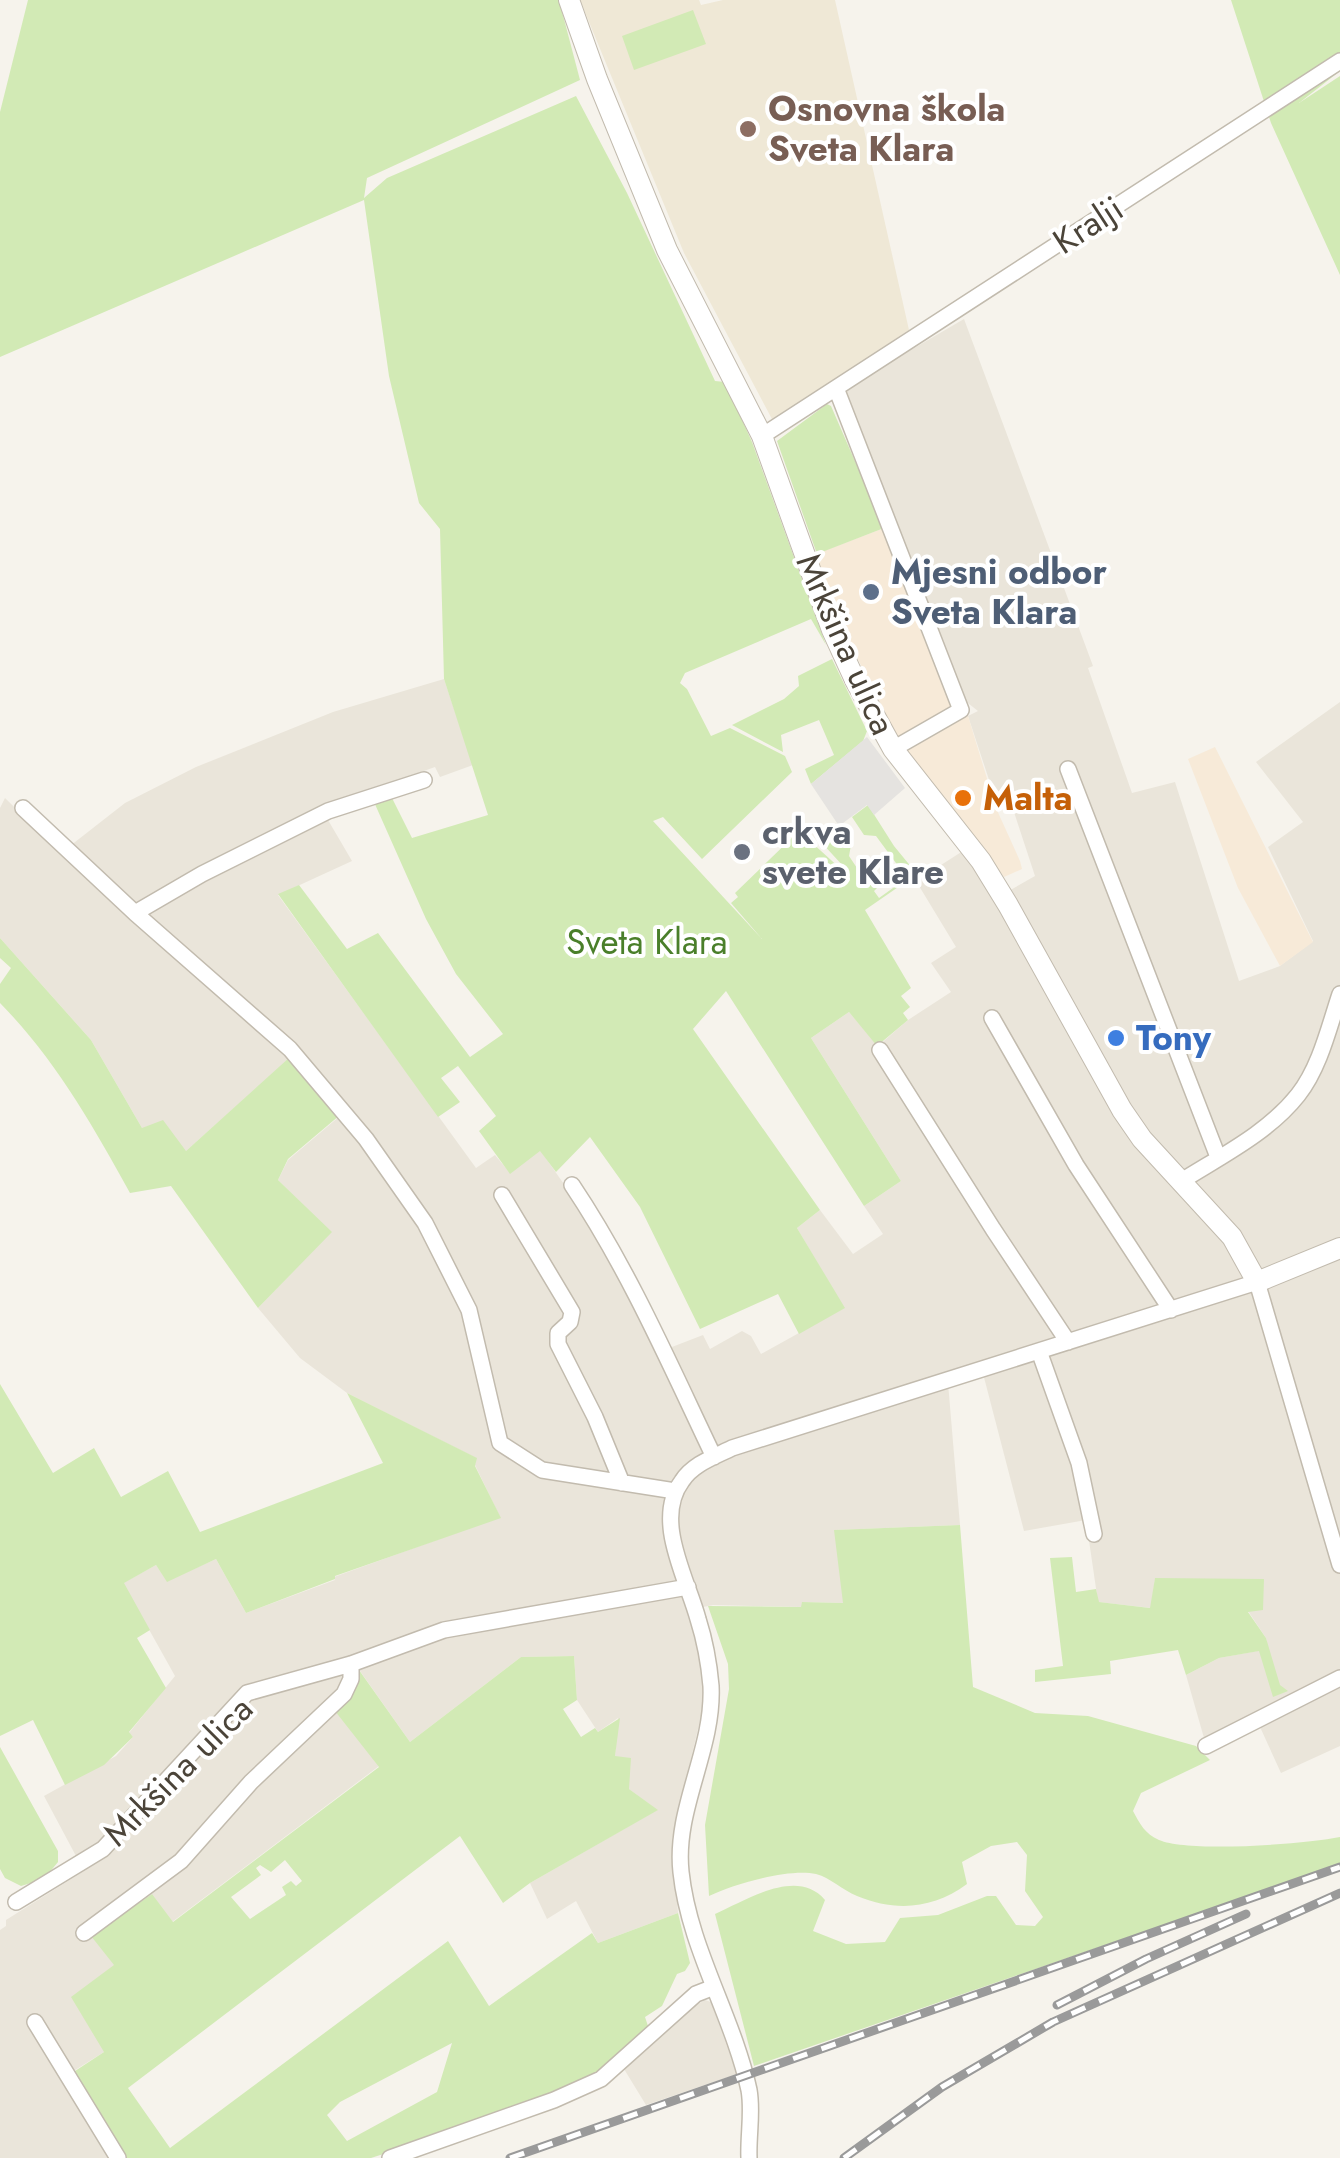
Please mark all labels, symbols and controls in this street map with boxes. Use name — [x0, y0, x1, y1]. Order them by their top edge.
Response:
place label: Osnovna škola Sveta Klara — [768, 84, 1005, 174]
marker: Osnovna škola Sveta Klara — [737, 118, 759, 140]
street label: Kralji — [1043, 184, 1133, 266]
street label: Mrkšina ulica — [784, 545, 908, 743]
place label: Mjesni odbor Sveta Klara — [891, 547, 1107, 637]
marker: Mjesni odbor Sveta Klara — [860, 581, 882, 603]
place label: Malta — [983, 773, 1073, 823]
marker: Malta — [952, 787, 974, 809]
place label: crkva svete Klare — [762, 807, 944, 897]
marker: crkva svete Klare — [731, 841, 753, 863]
park label: Sveta Klara — [566, 917, 728, 967]
place label: Tony — [1136, 1013, 1212, 1063]
marker: Tony — [1105, 1027, 1127, 1049]
street label: Mrkšina ulica — [92, 1685, 264, 1857]

